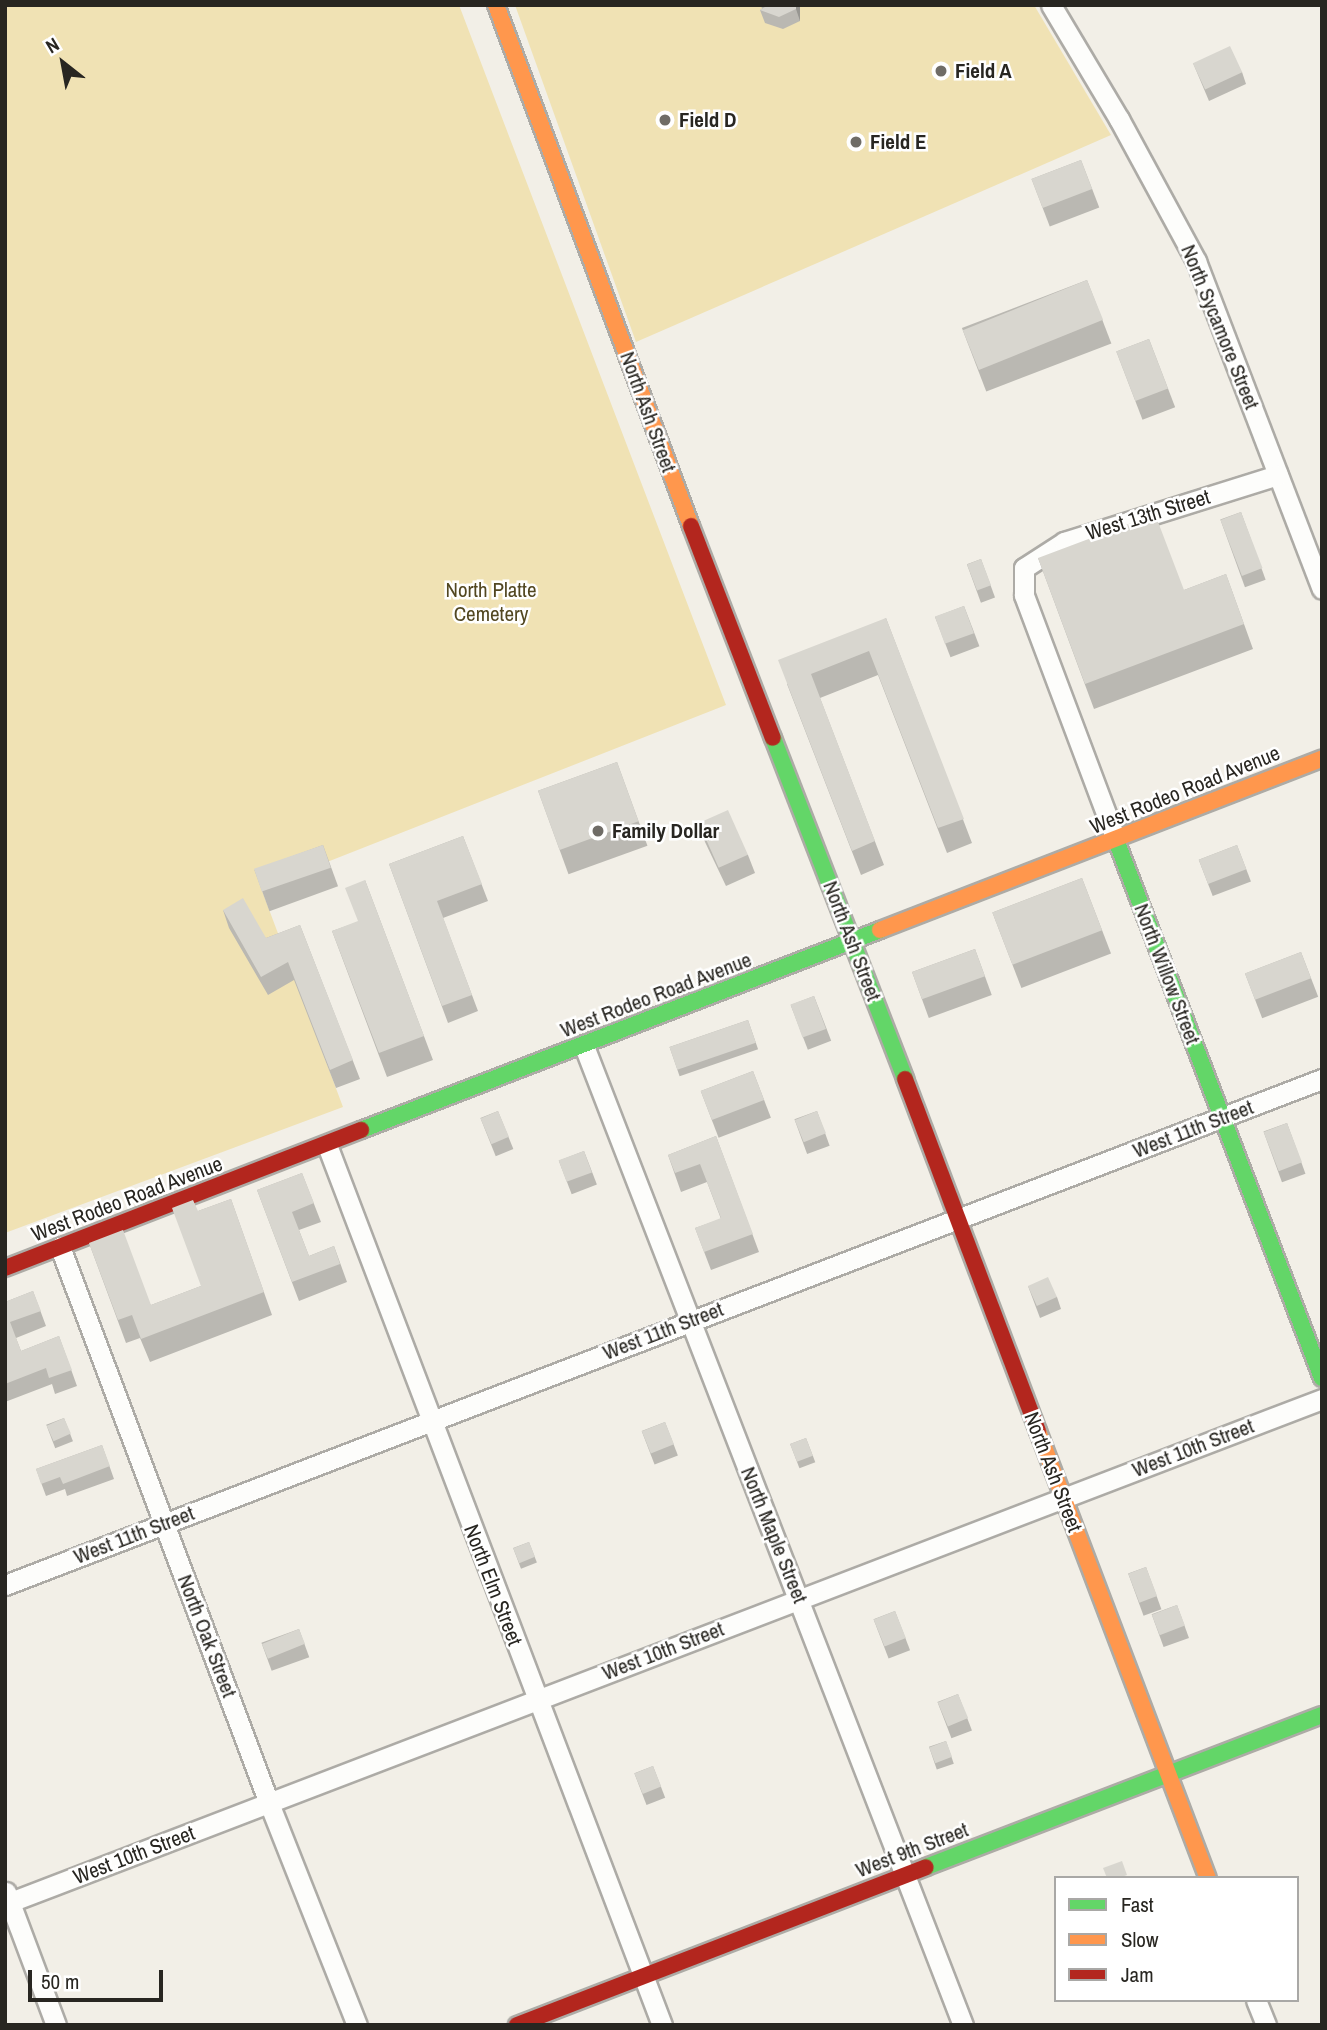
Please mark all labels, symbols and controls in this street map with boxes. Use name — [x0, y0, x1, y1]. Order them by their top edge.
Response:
north arrow — [28, 28, 98, 98]
text: N — [41, 31, 64, 59]
place label: Field A — [955, 58, 1012, 84]
marker: Field A — [933, 63, 949, 79]
place label: Field D — [679, 107, 736, 133]
marker: Field D — [657, 112, 673, 128]
place label: Field E — [870, 129, 926, 155]
marker: Field E — [848, 134, 864, 150]
street label: North Sycamore Street — [1176, 241, 1264, 413]
street label: North Ash Street — [614, 348, 682, 476]
street label: West 13th Street — [1083, 484, 1213, 546]
park label: North Platte Cemetery — [446, 577, 536, 627]
street label: West Rodeo Road Avenue — [1086, 740, 1284, 840]
place label: Family Dollar — [612, 818, 719, 844]
marker: Family Dollar — [590, 823, 606, 839]
street label: North Ash Street — [817, 877, 887, 1005]
street label: North Willow Street — [1129, 900, 1205, 1048]
street label: West Rodeo Road Avenue — [557, 947, 755, 1043]
street label: West 11th Street — [1129, 1095, 1257, 1163]
street label: West Rodeo Road Avenue — [28, 1151, 226, 1247]
street label: West 11th Street — [599, 1297, 727, 1365]
street label: North Ash Street — [1018, 1408, 1088, 1536]
street label: West 10th Street — [1129, 1413, 1257, 1483]
street label: North Maple Street — [735, 1463, 813, 1607]
street label: West 11th Street — [70, 1501, 198, 1569]
street label: North Elm Street — [458, 1521, 528, 1649]
street label: North Oak Street — [172, 1571, 242, 1701]
street label: West 10th Street — [599, 1616, 727, 1686]
street label: West 9th Street — [852, 1817, 972, 1883]
street label: West 10th Street — [70, 1820, 198, 1890]
legend — [1054, 1876, 1299, 2002]
text: Fast — [1121, 1890, 1154, 1919]
text: Slow — [1121, 1925, 1158, 1954]
scale bar — [32, 1956, 166, 2000]
text: Jam — [1121, 1960, 1154, 1989]
text: 50 m — [41, 1967, 79, 1996]

